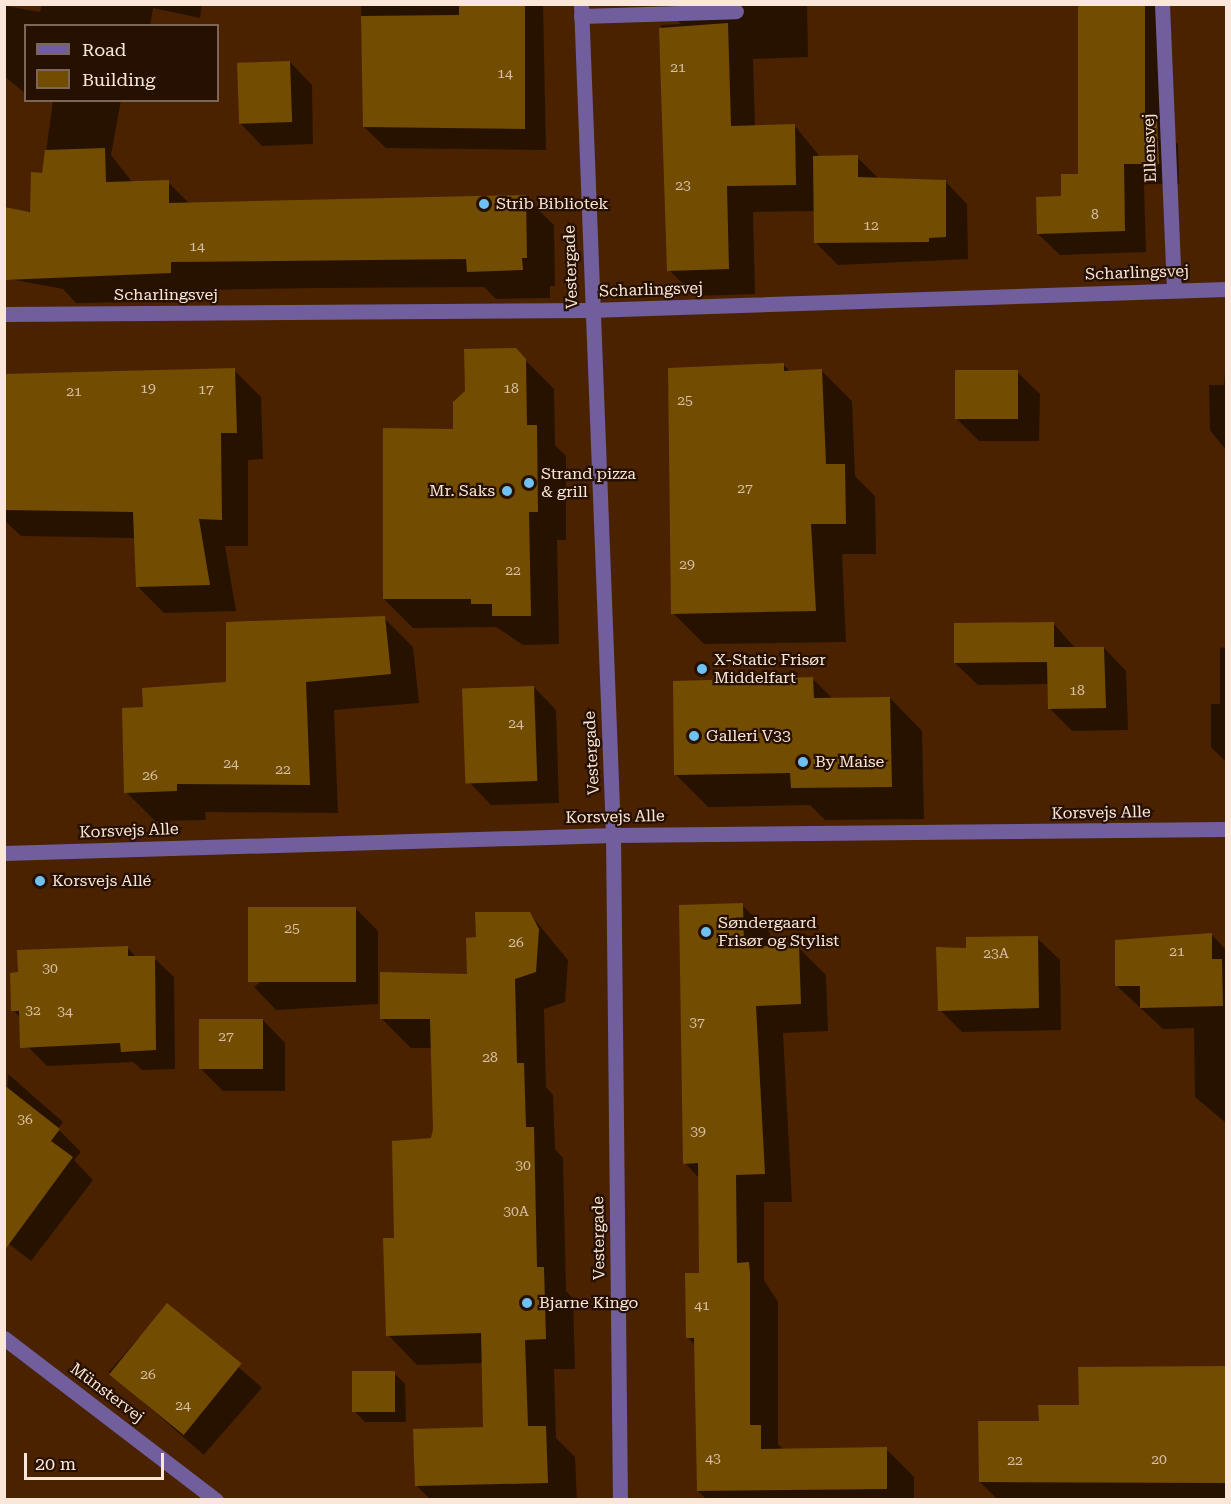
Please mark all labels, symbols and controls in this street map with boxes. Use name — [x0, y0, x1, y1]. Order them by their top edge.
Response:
legend — [24, 24, 219, 102]
text: Road — [82, 39, 126, 60]
house number: 21 — [670, 59, 686, 75]
house number: 14 — [497, 65, 513, 81]
text: Building — [82, 69, 156, 90]
street label: Ellensvej — [1139, 113, 1161, 183]
house number: 23 — [675, 177, 691, 193]
place label: Strib Bibliotek — [496, 194, 608, 214]
marker: Strib Bibliotek — [477, 197, 491, 211]
house number: 8 — [1091, 206, 1099, 222]
house number: 12 — [863, 217, 879, 233]
street label: Vestergade — [560, 225, 582, 309]
house number: 14 — [189, 238, 205, 254]
street label: Scharlingsvej — [1085, 262, 1189, 284]
street label: Scharlingsvej — [599, 279, 703, 301]
street label: Scharlingsvej — [114, 285, 218, 305]
house number: 19 — [140, 380, 156, 396]
house number: 18 — [503, 380, 519, 396]
house number: 17 — [198, 381, 214, 397]
house number: 21 — [66, 383, 82, 399]
house number: 25 — [677, 392, 693, 408]
place label: Strand pizza & grill — [541, 464, 636, 502]
marker: Strand pizza & grill — [522, 476, 536, 490]
house number: 27 — [737, 480, 753, 496]
place label: Mr. Saks — [429, 481, 495, 501]
marker: Mr. Saks — [500, 484, 514, 498]
house number: 29 — [679, 556, 695, 572]
house number: 22 — [505, 562, 521, 578]
place label: X-Static Frisør Middelfart — [714, 650, 826, 688]
marker: X-Static Frisør Middelfart — [695, 662, 709, 676]
house number: 18 — [1069, 682, 1085, 698]
street label: Vestergade — [580, 711, 604, 795]
house number: 24 — [508, 715, 524, 731]
place label: Galleri V33 — [706, 726, 791, 746]
marker: Galleri V33 — [687, 729, 701, 743]
place label: By Maise — [815, 752, 884, 772]
house number: 24 — [223, 755, 239, 771]
marker: By Maise — [796, 755, 810, 769]
house number: 22 — [275, 761, 291, 777]
house number: 26 — [142, 767, 158, 783]
street label: Korsvejs Alle — [1051, 803, 1151, 823]
street label: Korsvejs Alle — [565, 807, 665, 827]
street label: Korsvejs Alle — [79, 820, 179, 842]
place label: Korsvejs Allé — [52, 871, 151, 891]
marker: Korsvejs Allé — [33, 874, 47, 888]
place label: Søndergaard Frisør og Stylist — [718, 913, 839, 951]
house number: 25 — [284, 920, 300, 936]
marker: Søndergaard Frisør og Stylist — [699, 925, 713, 939]
house number: 26 — [508, 934, 524, 950]
house number: 21 — [1169, 943, 1185, 959]
house number: 23A — [983, 945, 1009, 961]
house number: 30 — [42, 960, 58, 976]
house number: 32 — [25, 1002, 41, 1018]
house number: 34 — [57, 1003, 73, 1019]
house number: 37 — [689, 1014, 705, 1030]
house number: 27 — [218, 1028, 234, 1044]
house number: 28 — [482, 1049, 498, 1065]
house number: 36 — [17, 1111, 33, 1127]
house number: 39 — [690, 1123, 706, 1139]
house number: 30 — [515, 1157, 531, 1173]
street label: Vestergade — [589, 1196, 609, 1280]
house number: 30A — [503, 1203, 529, 1219]
place label: Bjarne Kingo — [539, 1293, 638, 1313]
marker: Bjarne Kingo — [520, 1296, 534, 1310]
house number: 41 — [694, 1297, 710, 1313]
street label: Münstervej — [66, 1359, 148, 1427]
house number: 26 — [140, 1366, 156, 1382]
house number: 24 — [175, 1397, 191, 1413]
scale bar — [27, 1441, 166, 1479]
house number: 43 — [705, 1450, 721, 1466]
house number: 20 — [1151, 1451, 1167, 1467]
house number: 22 — [1007, 1452, 1023, 1468]
text: 20 m — [35, 1453, 76, 1474]

